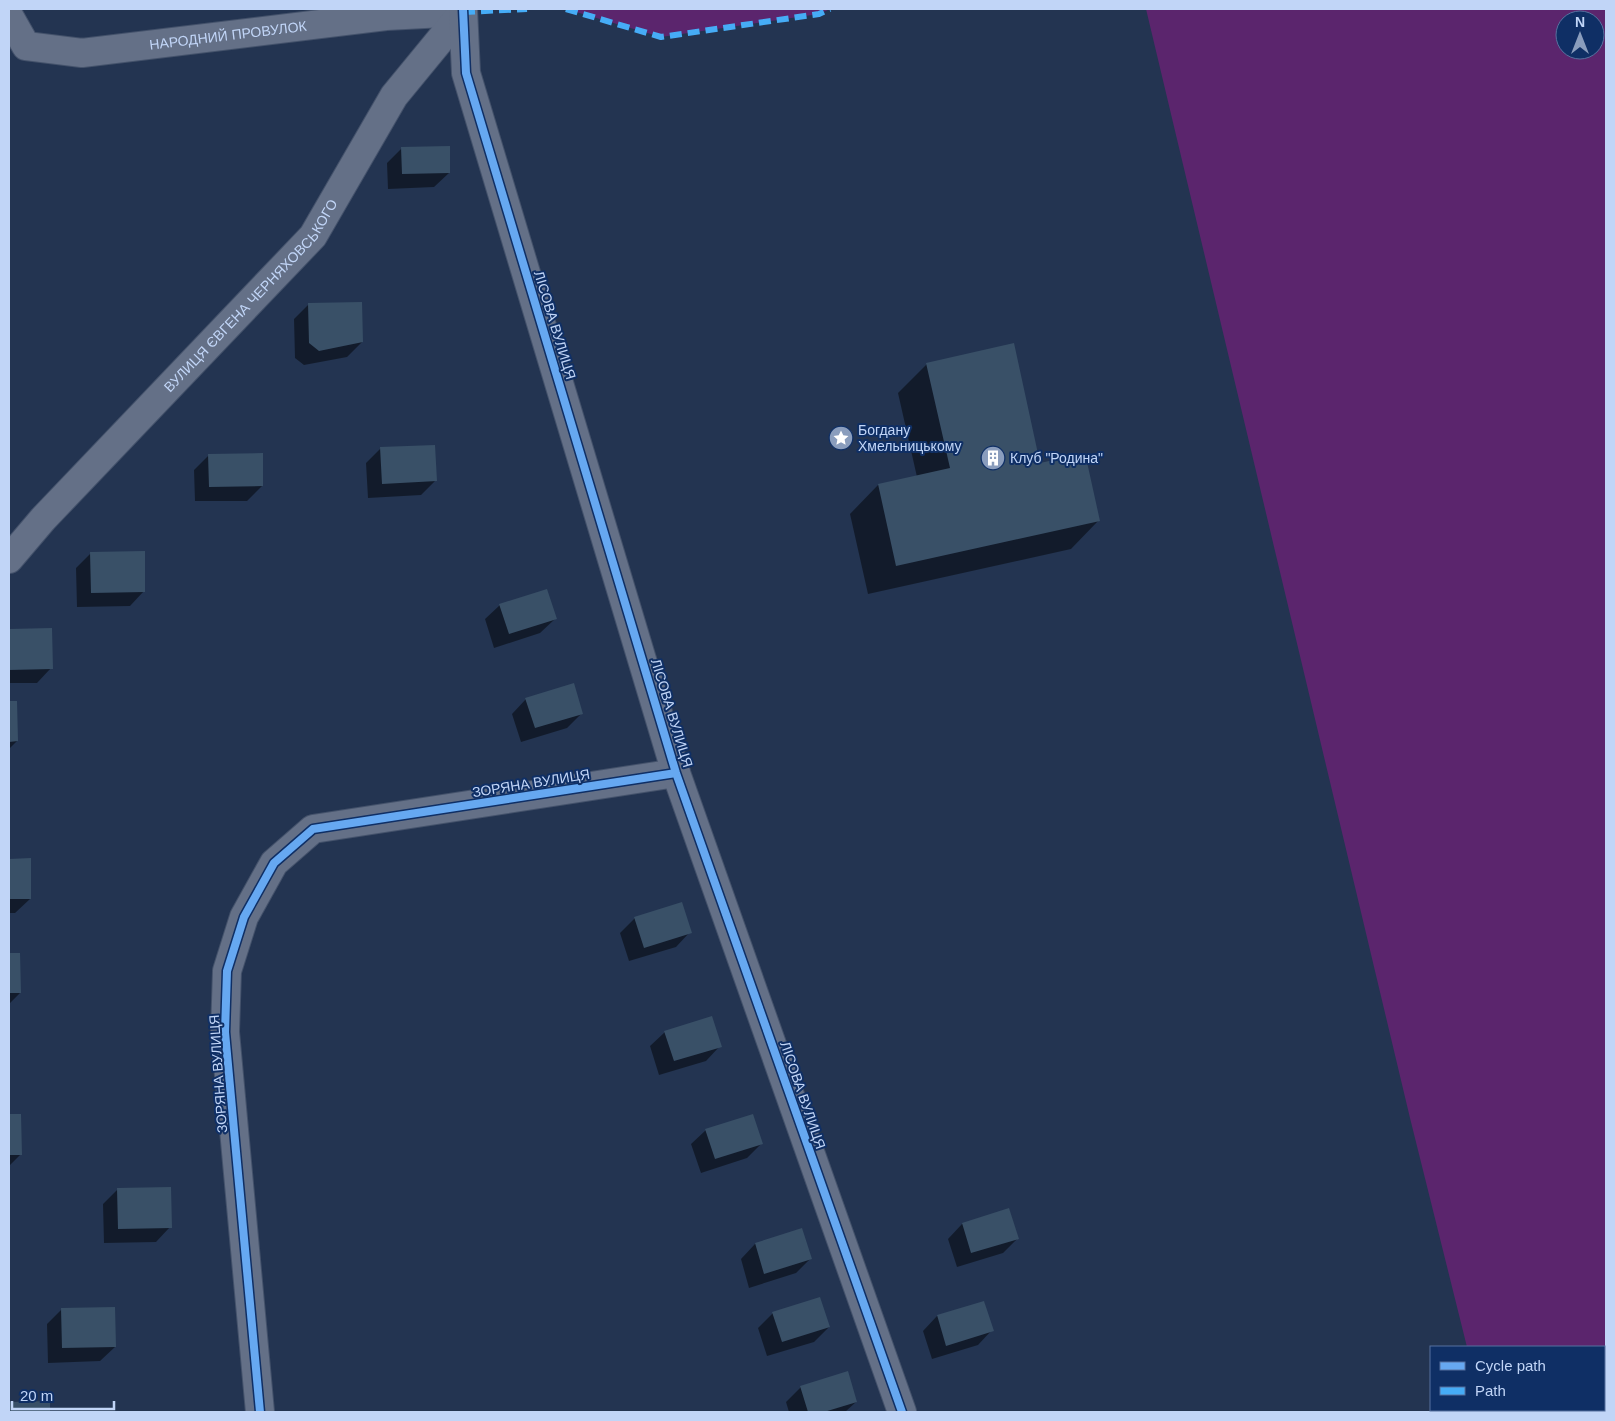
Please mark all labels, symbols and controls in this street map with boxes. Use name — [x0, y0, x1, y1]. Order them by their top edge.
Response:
north arrow — [1555, 10, 1605, 60]
text: N — [1575, 14, 1585, 30]
street label: НАРОДНИЙ ПРОВУЛОК — [148, 18, 308, 53]
street label: ВУЛИЦЯ ЄВГЕНА ЧЕРНЯХОВСЬКОГО — [161, 196, 341, 395]
street label: ЛІСОВА ВУЛИЦЯ — [531, 269, 579, 381]
place label: Богдану Хмельницькому — [858, 422, 961, 454]
place icon: Богдану Хмельницькому — [828, 425, 854, 451]
building icon: Клуб "Родина" — [980, 445, 1006, 471]
place label: Клуб "Родина" — [1010, 450, 1103, 466]
street label: ЛІСОВА ВУЛИЦЯ — [648, 657, 696, 769]
street label: ЗОРЯНА ВУЛИЦЯ — [471, 766, 591, 800]
street label: ЗОРЯНА ВУЛИЦЯ — [206, 1014, 230, 1134]
street label: ЛІСОВА ВУЛИЦЯ — [777, 1039, 829, 1151]
legend — [1430, 1346, 1605, 1411]
text: Cycle path — [1475, 1357, 1546, 1374]
scale bar — [12, 1378, 115, 1410]
text: Path — [1475, 1382, 1506, 1399]
text: 20 m — [20, 1387, 53, 1404]

